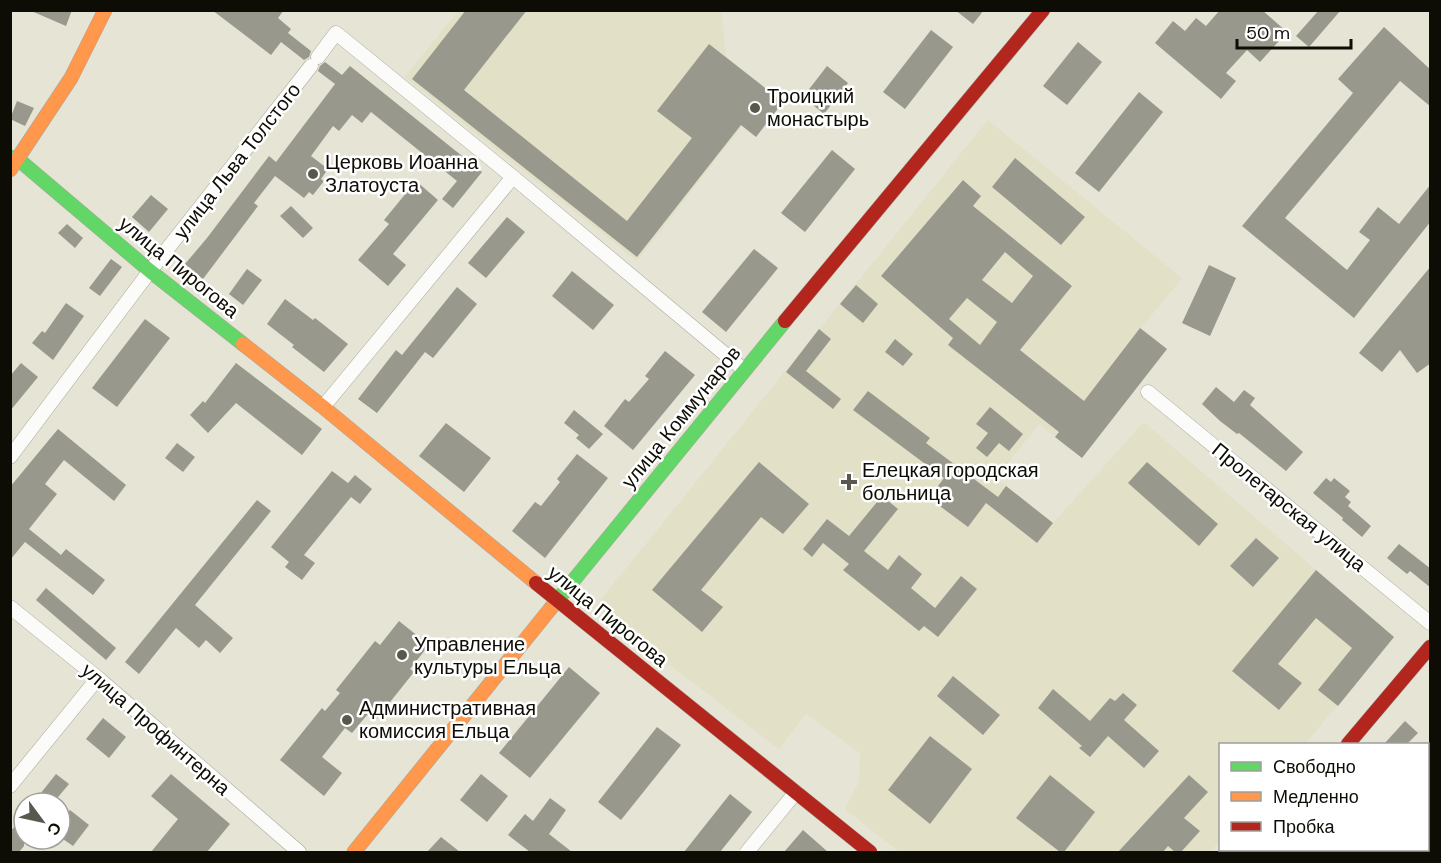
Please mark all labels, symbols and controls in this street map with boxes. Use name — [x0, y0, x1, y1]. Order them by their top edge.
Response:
scale bar — [1237, 12, 1351, 50]
text: 50 m — [1246, 21, 1290, 45]
street label: улица Льва Толстого — [168, 77, 306, 245]
place label: Троицкий монастырь — [767, 83, 869, 132]
marker: Троицкий монастырь — [748, 101, 762, 115]
place label: Церковь Иоанна Златоуста — [325, 149, 479, 198]
marker: Церковь Иоанна Златоуста — [306, 167, 320, 181]
street label: улица Пирогова — [113, 210, 245, 324]
street label: улица Коммунаров — [616, 340, 746, 494]
street label: Пролетарская улица — [1207, 437, 1372, 578]
place label: Елецкая городская больница — [862, 457, 1039, 506]
marker: Елецкая городская больница — [840, 473, 858, 491]
street label: улица Пирогова — [542, 559, 674, 673]
place label: Управление культуры Ельца — [414, 631, 562, 680]
marker: Управление культуры Ельца — [395, 648, 409, 662]
street label: улица Профинтерна — [76, 657, 236, 801]
place label: Административная комиссия Ельца — [359, 695, 536, 744]
marker: Административная комиссия Ельца — [340, 713, 354, 727]
legend — [1219, 743, 1429, 851]
text: Свободно — [1273, 755, 1356, 779]
text: Медленно — [1273, 785, 1359, 809]
north arrow — [12, 791, 72, 851]
text: Пробка — [1273, 815, 1336, 839]
text: С — [42, 818, 66, 840]

